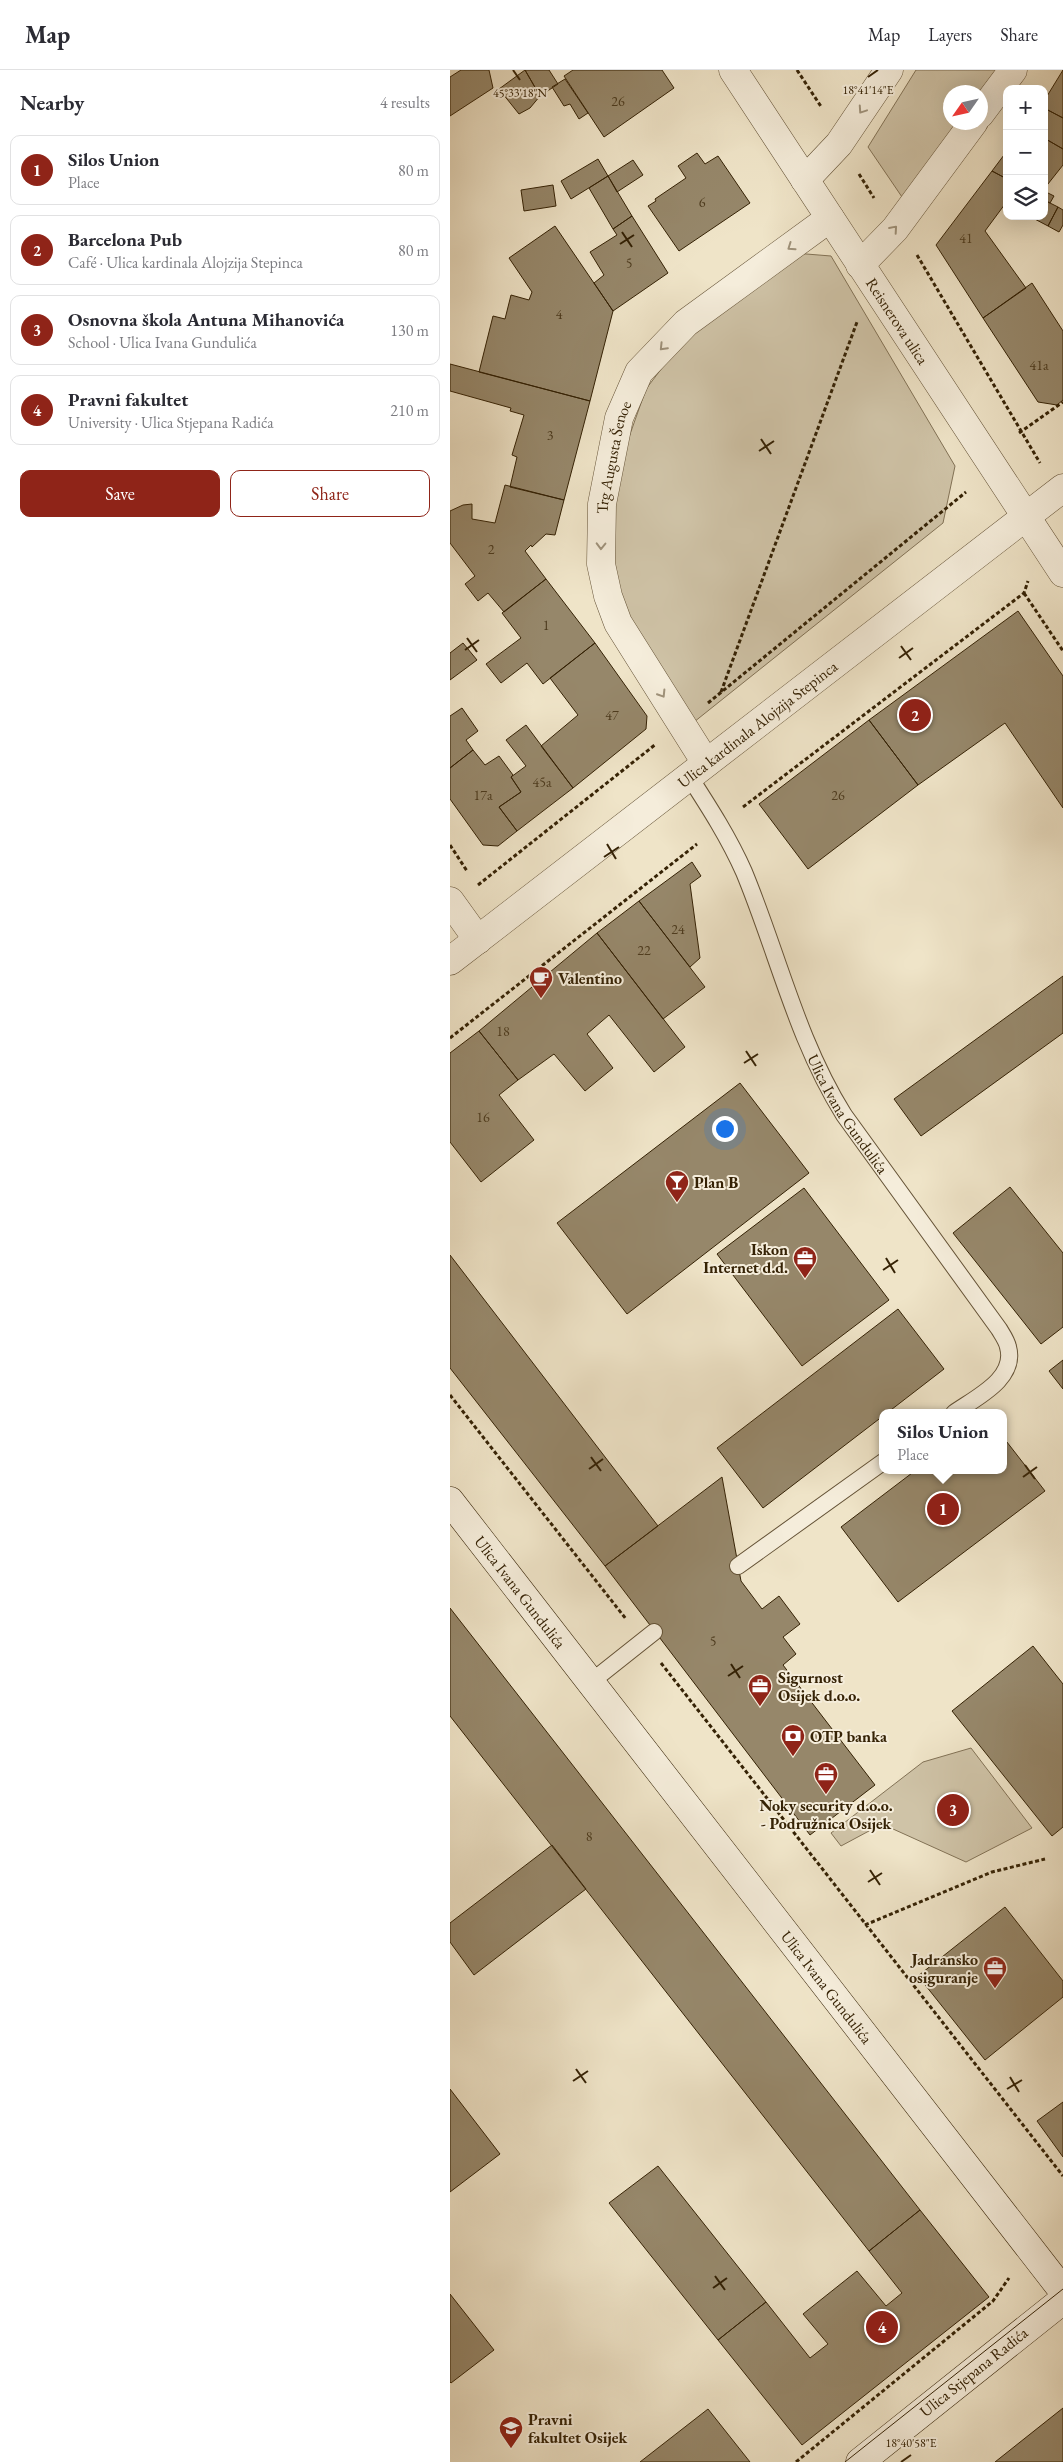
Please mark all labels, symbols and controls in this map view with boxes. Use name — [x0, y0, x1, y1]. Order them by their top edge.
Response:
text: Map — [25, 19, 70, 50]
text: Map — [868, 23, 900, 46]
text: Layers — [928, 23, 972, 46]
text: Share — [1000, 23, 1038, 46]
text: 18°41'14"E — [842, 82, 894, 98]
text: 45°33'18"N — [493, 85, 547, 101]
north arrow — [943, 85, 988, 130]
map controls — [1003, 85, 1048, 220]
button: + — [1003, 85, 1048, 130]
text: Nearby — [20, 89, 84, 116]
text: 4 results — [380, 92, 430, 113]
house number: 26 — [611, 92, 625, 110]
one-way arrow — [859, 105, 868, 114]
button: − — [1003, 130, 1048, 175]
text: Silos Union — [68, 147, 160, 172]
text: 1 — [33, 160, 41, 181]
text: 80 m — [398, 160, 429, 181]
text: Place — [68, 172, 100, 193]
button: layers — [1003, 175, 1048, 220]
house number: 6 — [699, 193, 706, 211]
one-way arrow — [888, 226, 897, 235]
text: Barcelona Pub — [68, 227, 182, 252]
house number: 41 — [959, 229, 973, 247]
text: 2 — [33, 240, 41, 261]
text: 80 m — [398, 240, 429, 261]
one-way arrow — [787, 241, 797, 250]
text: Café · Ulica kardinala Alojzija Stepinca — [68, 252, 303, 273]
house number: 5 — [626, 254, 632, 272]
street label: Reisnerova ulica — [861, 273, 934, 369]
house number: 4 — [556, 305, 563, 323]
text: Osnovna škola Antuna Mihanovića — [68, 307, 344, 332]
text: 3 — [33, 320, 41, 341]
text: 130 m — [390, 320, 429, 341]
text: School · Ulica Ivana Gundulića — [68, 332, 257, 353]
one-way arrow — [660, 341, 669, 350]
house number: 41a — [1029, 356, 1049, 374]
text: Pravni fakultet — [68, 387, 188, 412]
street label: Trg Augusta Šenoe — [591, 397, 636, 514]
text: 4 — [33, 400, 41, 421]
text: 210 m — [390, 400, 429, 421]
text: University · Ulica Stjepana Radića — [68, 412, 274, 433]
house number: 3 — [547, 426, 554, 444]
button: Save — [20, 470, 220, 517]
button: Share — [230, 470, 430, 517]
house number: 2 — [488, 540, 495, 558]
one-way arrow — [596, 542, 606, 550]
house number: 1 — [543, 616, 549, 634]
street label: Ulica kardinala Alojzija Stepinca — [673, 655, 842, 792]
one-way arrow — [655, 688, 665, 697]
pin: 2 — [899, 696, 931, 734]
house number: 47 — [605, 706, 619, 724]
house number: 45a — [532, 773, 552, 791]
house number: 17a — [473, 786, 493, 804]
house number: 26 — [831, 786, 845, 804]
house number: 24 — [671, 920, 685, 938]
house number: 22 — [637, 941, 651, 959]
cafe icon: Valentino — [528, 965, 554, 999]
place label: Valentino — [558, 968, 622, 989]
house number: 18 — [496, 1022, 510, 1040]
street label: Ulica Ivana Gundulića — [803, 1051, 894, 1178]
house number: 16 — [476, 1108, 490, 1126]
your location — [712, 1116, 738, 1142]
bar icon: Plan B — [664, 1169, 690, 1203]
place label: Plan B — [694, 1172, 738, 1193]
place label: Iskon Internet d.d. — [703, 1239, 788, 1278]
office icon: Iskon Internet d.d. — [792, 1245, 818, 1279]
popup — [879, 1409, 1007, 1474]
text: Silos Union — [897, 1419, 989, 1444]
text: Place — [897, 1444, 929, 1465]
pin: 1 — [927, 1490, 959, 1528]
street label: Ulica Ivana Gundulića — [470, 1531, 571, 1653]
house number: 5 — [710, 1632, 716, 1650]
place label: Sigurnost Osijek d.o.o. — [778, 1667, 860, 1706]
office icon: Sigurnost Osijek d.o.o. — [747, 1673, 773, 1707]
bank icon: OTP banka — [780, 1723, 806, 1757]
place label: OTP banka — [810, 1726, 888, 1747]
office icon: Noky security d.o.o. - Podružnica Osijek — [813, 1761, 839, 1795]
pin: 3 — [937, 1791, 969, 1829]
place label: Noky security d.o.o. - Podružnica Osijek — [759, 1795, 893, 1834]
house number: 8 — [586, 1827, 593, 1845]
street label: Ulica Ivana Gundulića — [777, 1926, 878, 2048]
place label: Jadransko osiguranje — [909, 1949, 978, 1988]
office icon: Jadransko osiguranje — [982, 1955, 1008, 1989]
pin: 4 — [866, 2308, 898, 2346]
street label: Ulica Stjepana Radića — [915, 2322, 1032, 2421]
place label: Pravni fakultet Osijek — [528, 2409, 627, 2448]
school or university icon: Pravni fakultet Osijek — [498, 2415, 524, 2449]
text: 18°40'58"E — [885, 2435, 937, 2451]

